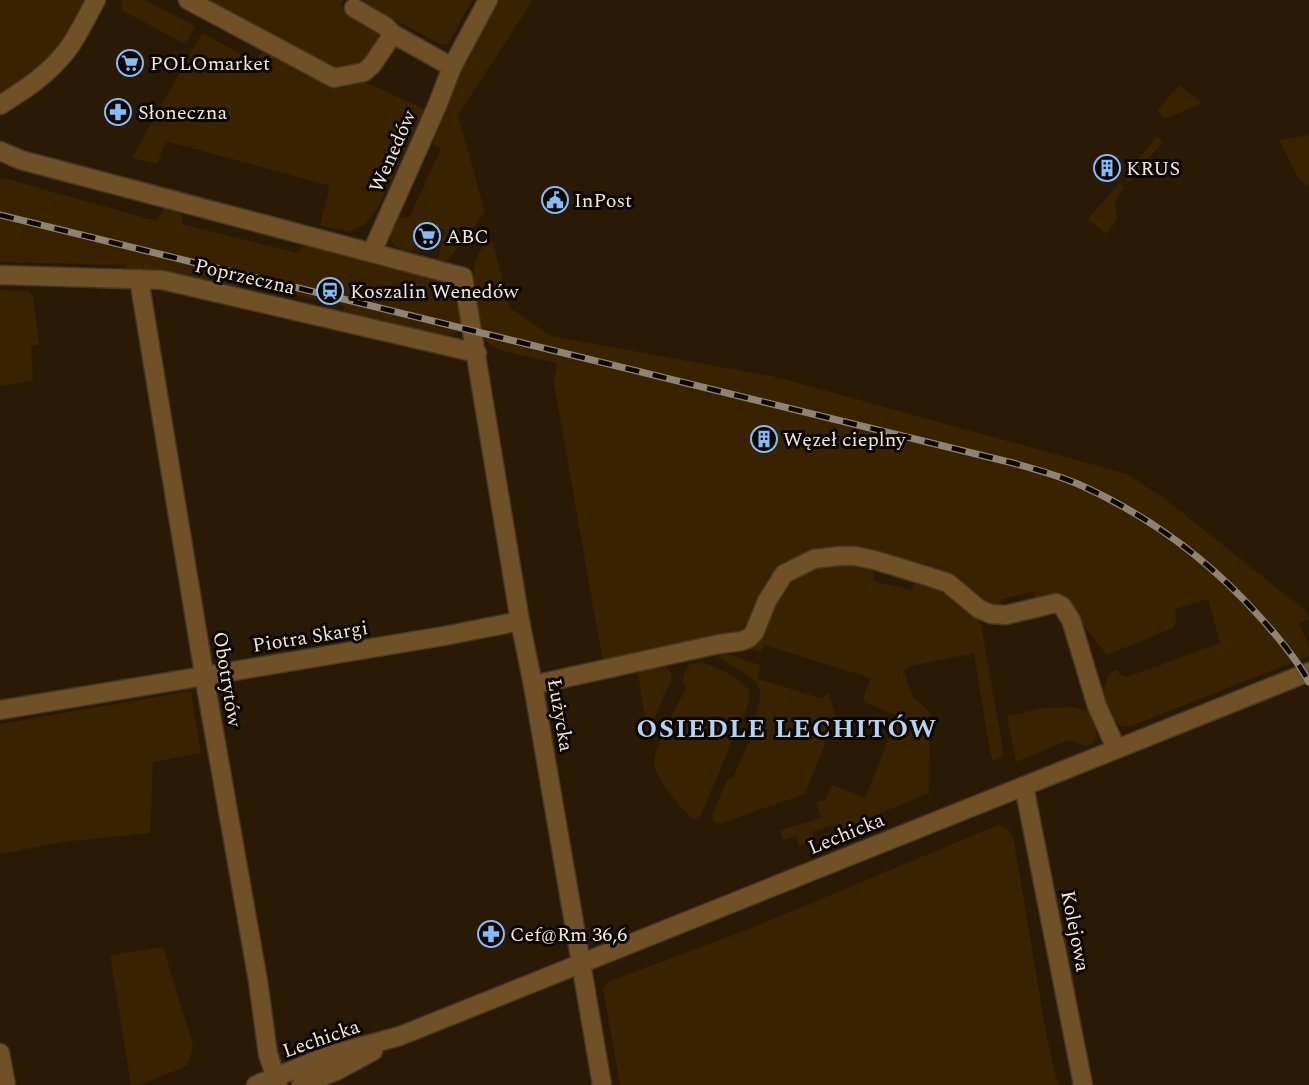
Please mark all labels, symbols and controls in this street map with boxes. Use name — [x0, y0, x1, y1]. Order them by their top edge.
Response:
supermarket icon: POLOmarket — [115, 48, 145, 78]
place label: POLOmarket — [150, 49, 270, 79]
pharmacy icon: Słoneczna — [103, 97, 133, 127]
place label: Słoneczna — [138, 98, 227, 128]
street label: Wenedów — [361, 105, 425, 197]
building icon: KRUS — [1092, 153, 1122, 183]
place label: KRUS — [1126, 154, 1180, 184]
public building icon: InPost — [540, 185, 570, 215]
place label: InPost — [574, 186, 632, 216]
supermarket icon: ABC — [412, 221, 442, 251]
place label: ABC — [446, 222, 489, 252]
street label: Poprzeczna — [192, 251, 298, 303]
station icon: Koszalin Wenedów — [315, 276, 345, 306]
place label: Koszalin Wenedów — [350, 277, 520, 307]
building icon: Węzeł cieplny — [749, 424, 779, 454]
place label: Węzeł cieplny — [783, 425, 907, 455]
street label: Piotra Skargi — [250, 613, 370, 661]
street label: Obotrytów — [205, 629, 249, 730]
street label: Łużycka — [539, 676, 581, 754]
district label: OSIEDLE LECHITÓW — [636, 709, 938, 749]
street label: Lechicka — [804, 805, 889, 863]
street label: Kolejowa — [1052, 888, 1098, 975]
pharmacy icon: Cef@Rm 36,6 — [476, 919, 506, 949]
place label: Cef@Rm 36,6 — [510, 920, 627, 950]
street label: Lechicka — [279, 1012, 364, 1066]

